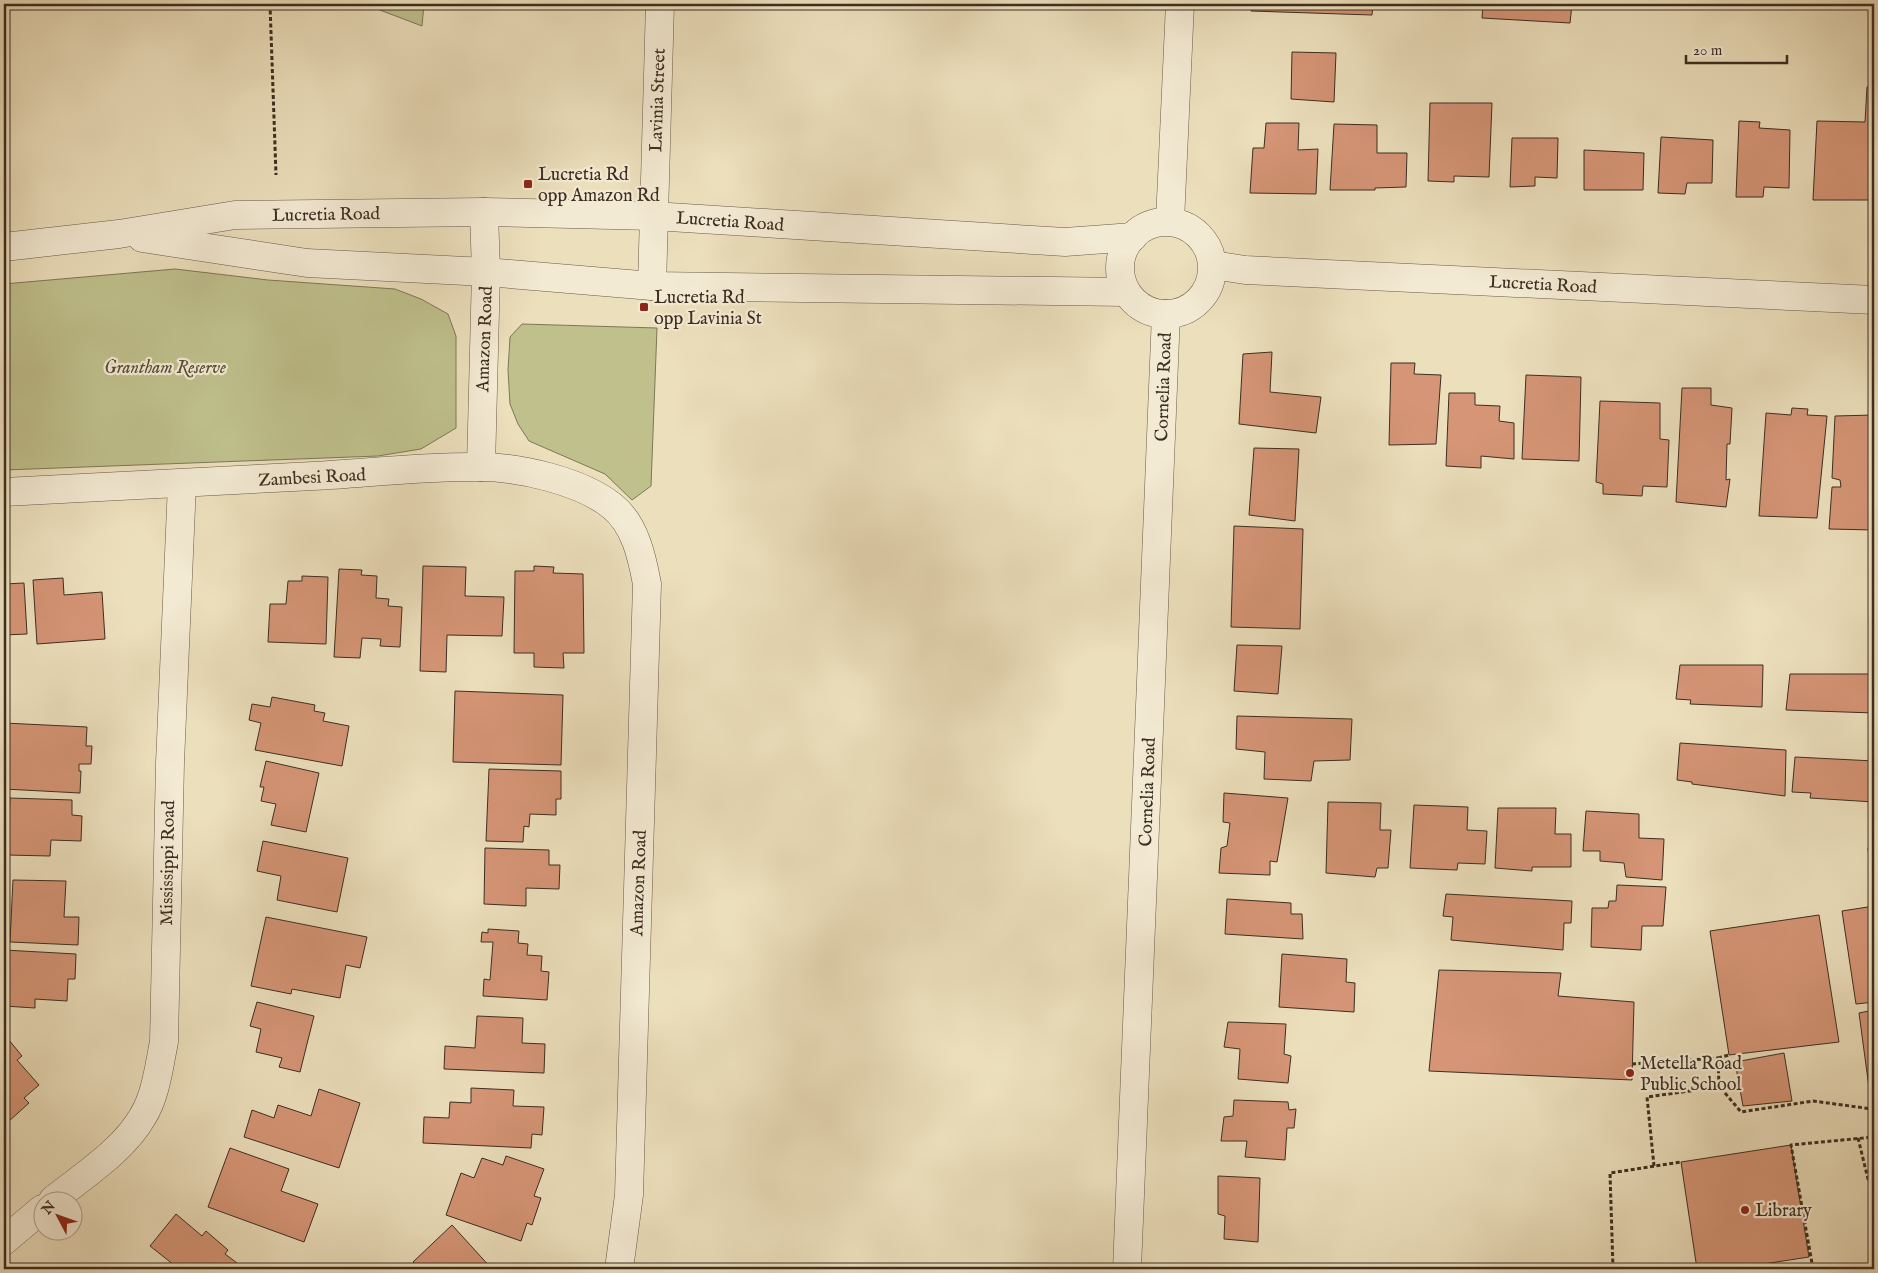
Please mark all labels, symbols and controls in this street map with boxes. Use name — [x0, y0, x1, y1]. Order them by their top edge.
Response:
scale bar — [1686, 32, 1787, 64]
text: 20 m — [1693, 41, 1723, 60]
street label: Lavinia Street — [645, 48, 672, 152]
place label: Lucretia Rd opp Amazon Rd — [538, 164, 660, 208]
marker: Lucretia Rd opp Amazon Rd — [522, 178, 534, 190]
street label: Lucretia Road — [272, 203, 381, 228]
street label: Lucretia Road — [675, 207, 785, 238]
street label: Lucretia Road — [1488, 271, 1598, 300]
street label: Amazon Road — [472, 285, 499, 393]
place label: Lucretia Rd opp Lavinia St — [654, 287, 762, 331]
marker: Lucretia Rd opp Lavinia St — [638, 301, 650, 313]
street label: Cornelia Road — [1151, 332, 1178, 442]
park label: Grantham Reserve — [104, 357, 226, 380]
street label: Zambesi Road — [258, 464, 367, 493]
street label: Cornelia Road — [1135, 737, 1162, 847]
street label: Mississippi Road — [156, 800, 181, 926]
street label: Amazon Road — [626, 829, 653, 937]
place label: Metella Road Public School — [1640, 1053, 1742, 1097]
marker: Metella Road Public School — [1624, 1067, 1636, 1079]
north arrow — [32, 1190, 82, 1240]
text: N — [38, 1198, 60, 1219]
place label: Library — [1755, 1200, 1812, 1223]
marker: Library — [1739, 1204, 1751, 1216]

